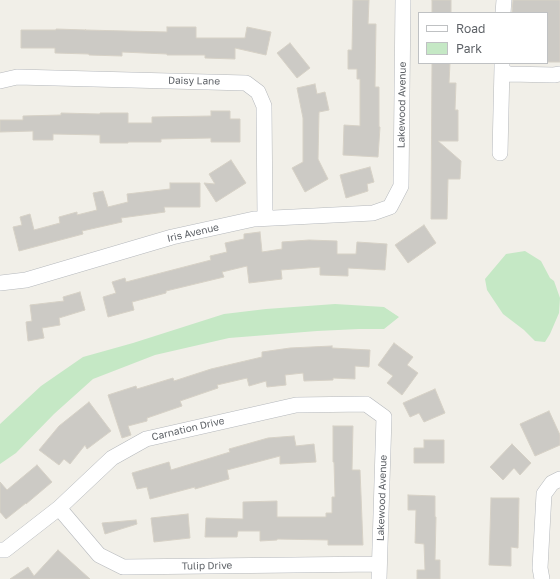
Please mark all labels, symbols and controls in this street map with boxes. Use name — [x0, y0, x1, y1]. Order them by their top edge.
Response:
legend — [418, 12, 548, 64]
text: Road — [456, 21, 485, 36]
text: Park — [456, 41, 482, 56]
street label: Lakewood Avenue — [395, 62, 409, 148]
street label: Daisy Lane — [168, 75, 220, 87]
street label: Iris Avenue — [166, 221, 220, 245]
street label: Carnation Drive — [151, 415, 225, 443]
street label: Lakewood Avenue — [374, 455, 390, 541]
street label: Tulip Drive — [182, 560, 232, 572]

